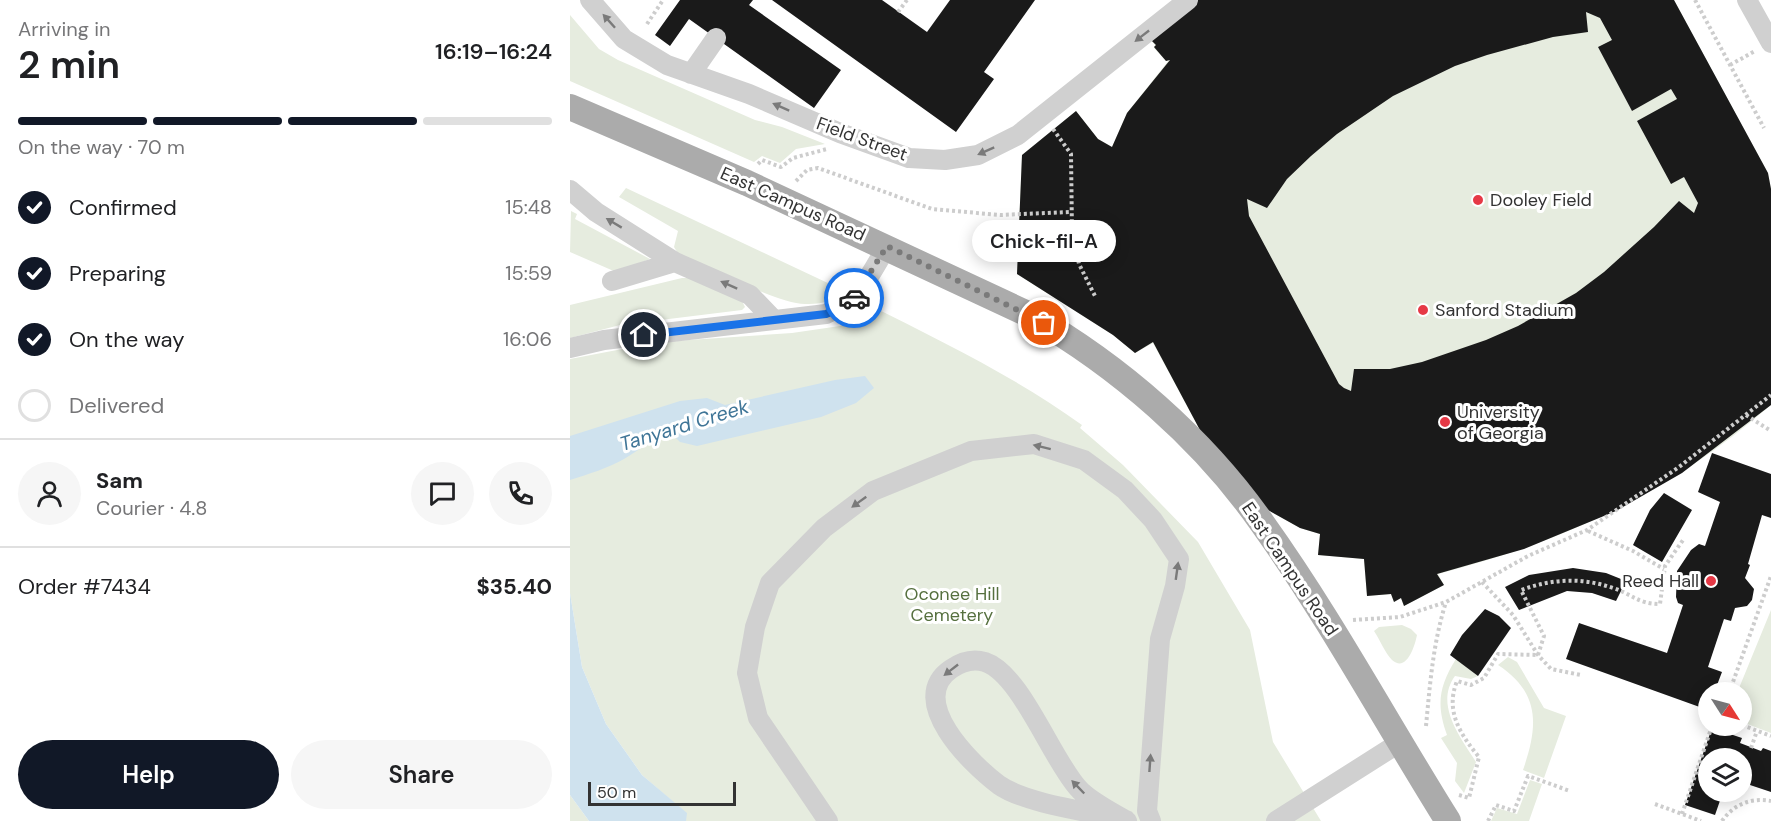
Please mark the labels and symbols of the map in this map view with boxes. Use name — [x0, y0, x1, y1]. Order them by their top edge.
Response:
one-way arrow — [602, 14, 616, 29]
one-way arrow — [1135, 30, 1150, 42]
one-way arrow — [771, 102, 789, 112]
street label: Field Street — [813, 111, 911, 167]
one-way arrow — [976, 146, 994, 156]
street label: East Campus Road — [717, 161, 869, 247]
place label: Dooley Field — [1490, 188, 1592, 212]
marker: Dooley Field — [1471, 193, 1485, 207]
one-way arrow — [606, 217, 622, 228]
callout: Chick-fil-A — [972, 221, 1116, 263]
courier — [824, 268, 884, 328]
one-way arrow — [719, 280, 737, 290]
pin — [1018, 297, 1069, 348]
place label: Sanford Stadium — [1435, 298, 1574, 322]
marker: Sanford Stadium — [1416, 303, 1430, 317]
pin — [618, 309, 669, 360]
water label: Tanyard Creek — [616, 393, 752, 457]
place label: University of Georgia — [1457, 400, 1544, 445]
marker: University of Georgia — [1438, 415, 1452, 429]
one-way arrow — [1033, 442, 1051, 452]
one-way arrow — [852, 496, 868, 508]
street label: East Campus Road — [1236, 497, 1344, 641]
one-way arrow — [1173, 561, 1182, 580]
place label: Reed Hall — [1622, 569, 1699, 593]
marker: Reed Hall — [1704, 574, 1718, 588]
park label: Oconee Hill Cemetery — [904, 582, 1000, 627]
one-way arrow — [944, 663, 959, 675]
north arrow — [1698, 682, 1752, 736]
one-way arrow — [1146, 754, 1155, 773]
scale bar — [588, 779, 736, 806]
one-way arrow — [1071, 779, 1085, 794]

